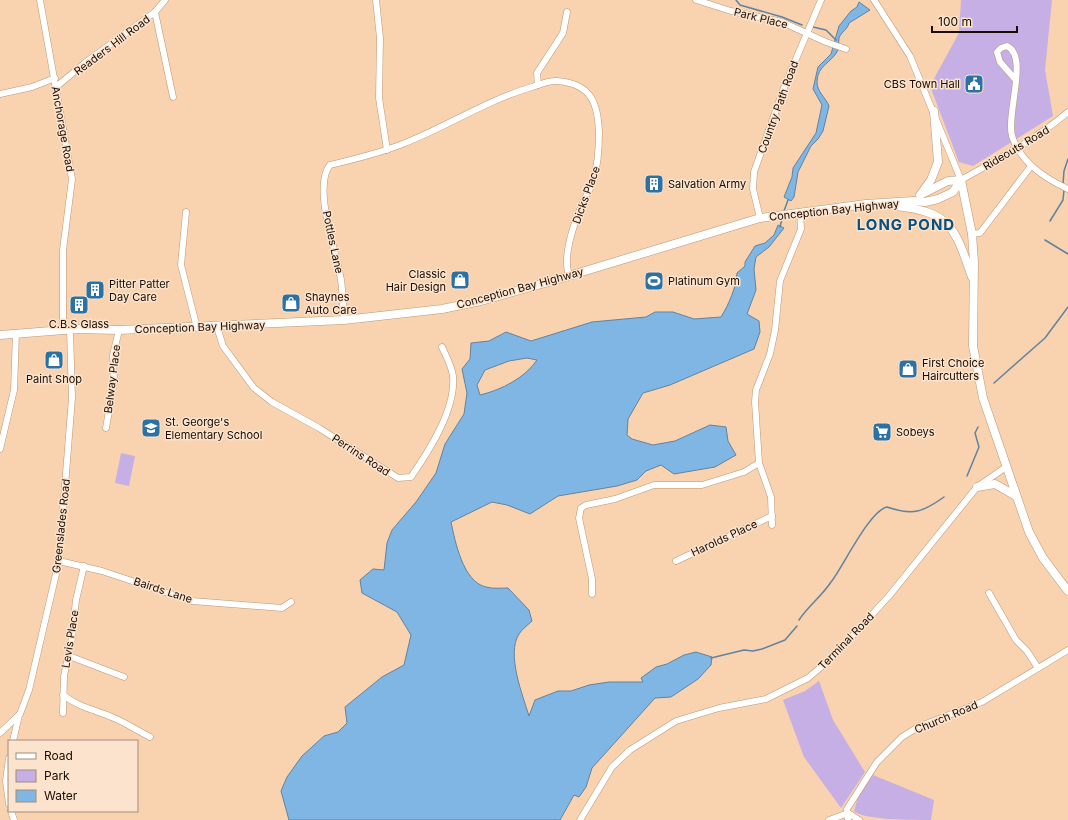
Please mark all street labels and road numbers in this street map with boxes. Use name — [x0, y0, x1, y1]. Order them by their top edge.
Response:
street label: Park Place — [733, 5, 789, 31]
street label: Readers Hill Road — [71, 12, 153, 78]
street label: Country Path Road — [755, 59, 801, 155]
street label: Anchorage Road — [49, 85, 77, 173]
street label: Rideouts Road — [980, 123, 1052, 173]
street label: Dicks Place — [569, 164, 603, 226]
street label: Conception Bay Highway — [768, 196, 900, 224]
street label: Pottles Lane — [320, 209, 346, 275]
street label: Conception Bay Highway — [455, 264, 585, 312]
street label: Conception Bay Highway — [134, 318, 266, 336]
street label: Belway Place — [101, 344, 123, 414]
street label: Perrins Road — [329, 431, 393, 479]
street label: Greenslades Road — [49, 478, 73, 574]
street label: Harolds Place — [689, 516, 759, 560]
street label: Bairds Lane — [132, 574, 194, 606]
street label: Levis Place — [58, 609, 82, 669]
street label: Terminal Road — [815, 609, 877, 673]
street label: Church Road — [912, 697, 980, 737]

